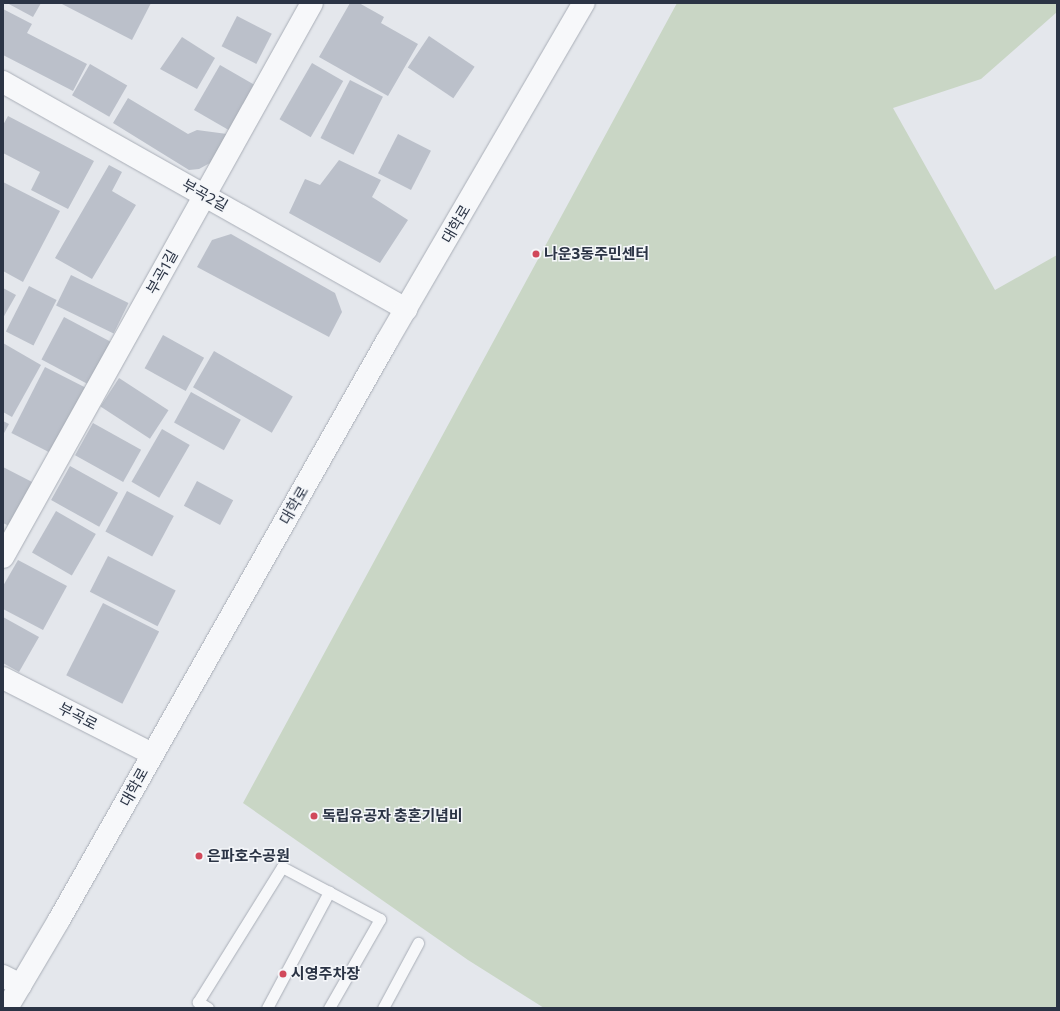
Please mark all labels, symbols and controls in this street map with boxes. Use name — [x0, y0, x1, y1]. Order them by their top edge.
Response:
street label: 부곡2길 — [179, 175, 231, 215]
street label: 대학로 — [438, 202, 474, 246]
place label: 나운3동주민센터 — [544, 245, 649, 263]
street label: 부곡1길 — [143, 247, 181, 297]
marker: 나운3동주민센터 — [531, 249, 541, 259]
street label: 대학로 — [276, 483, 312, 527]
street label: 부곡로 — [55, 699, 101, 733]
street label: 대학로 — [116, 765, 152, 809]
place label: 독립유공자 충혼기념비 — [322, 807, 463, 825]
marker: 독립유공자 충혼기념비 — [309, 811, 319, 821]
place label: 은파호수공원 — [207, 847, 290, 865]
marker: 은파호수공원 — [194, 851, 204, 861]
place label: 시영주차장 — [291, 965, 360, 983]
marker: 시영주차장 — [278, 969, 288, 979]

